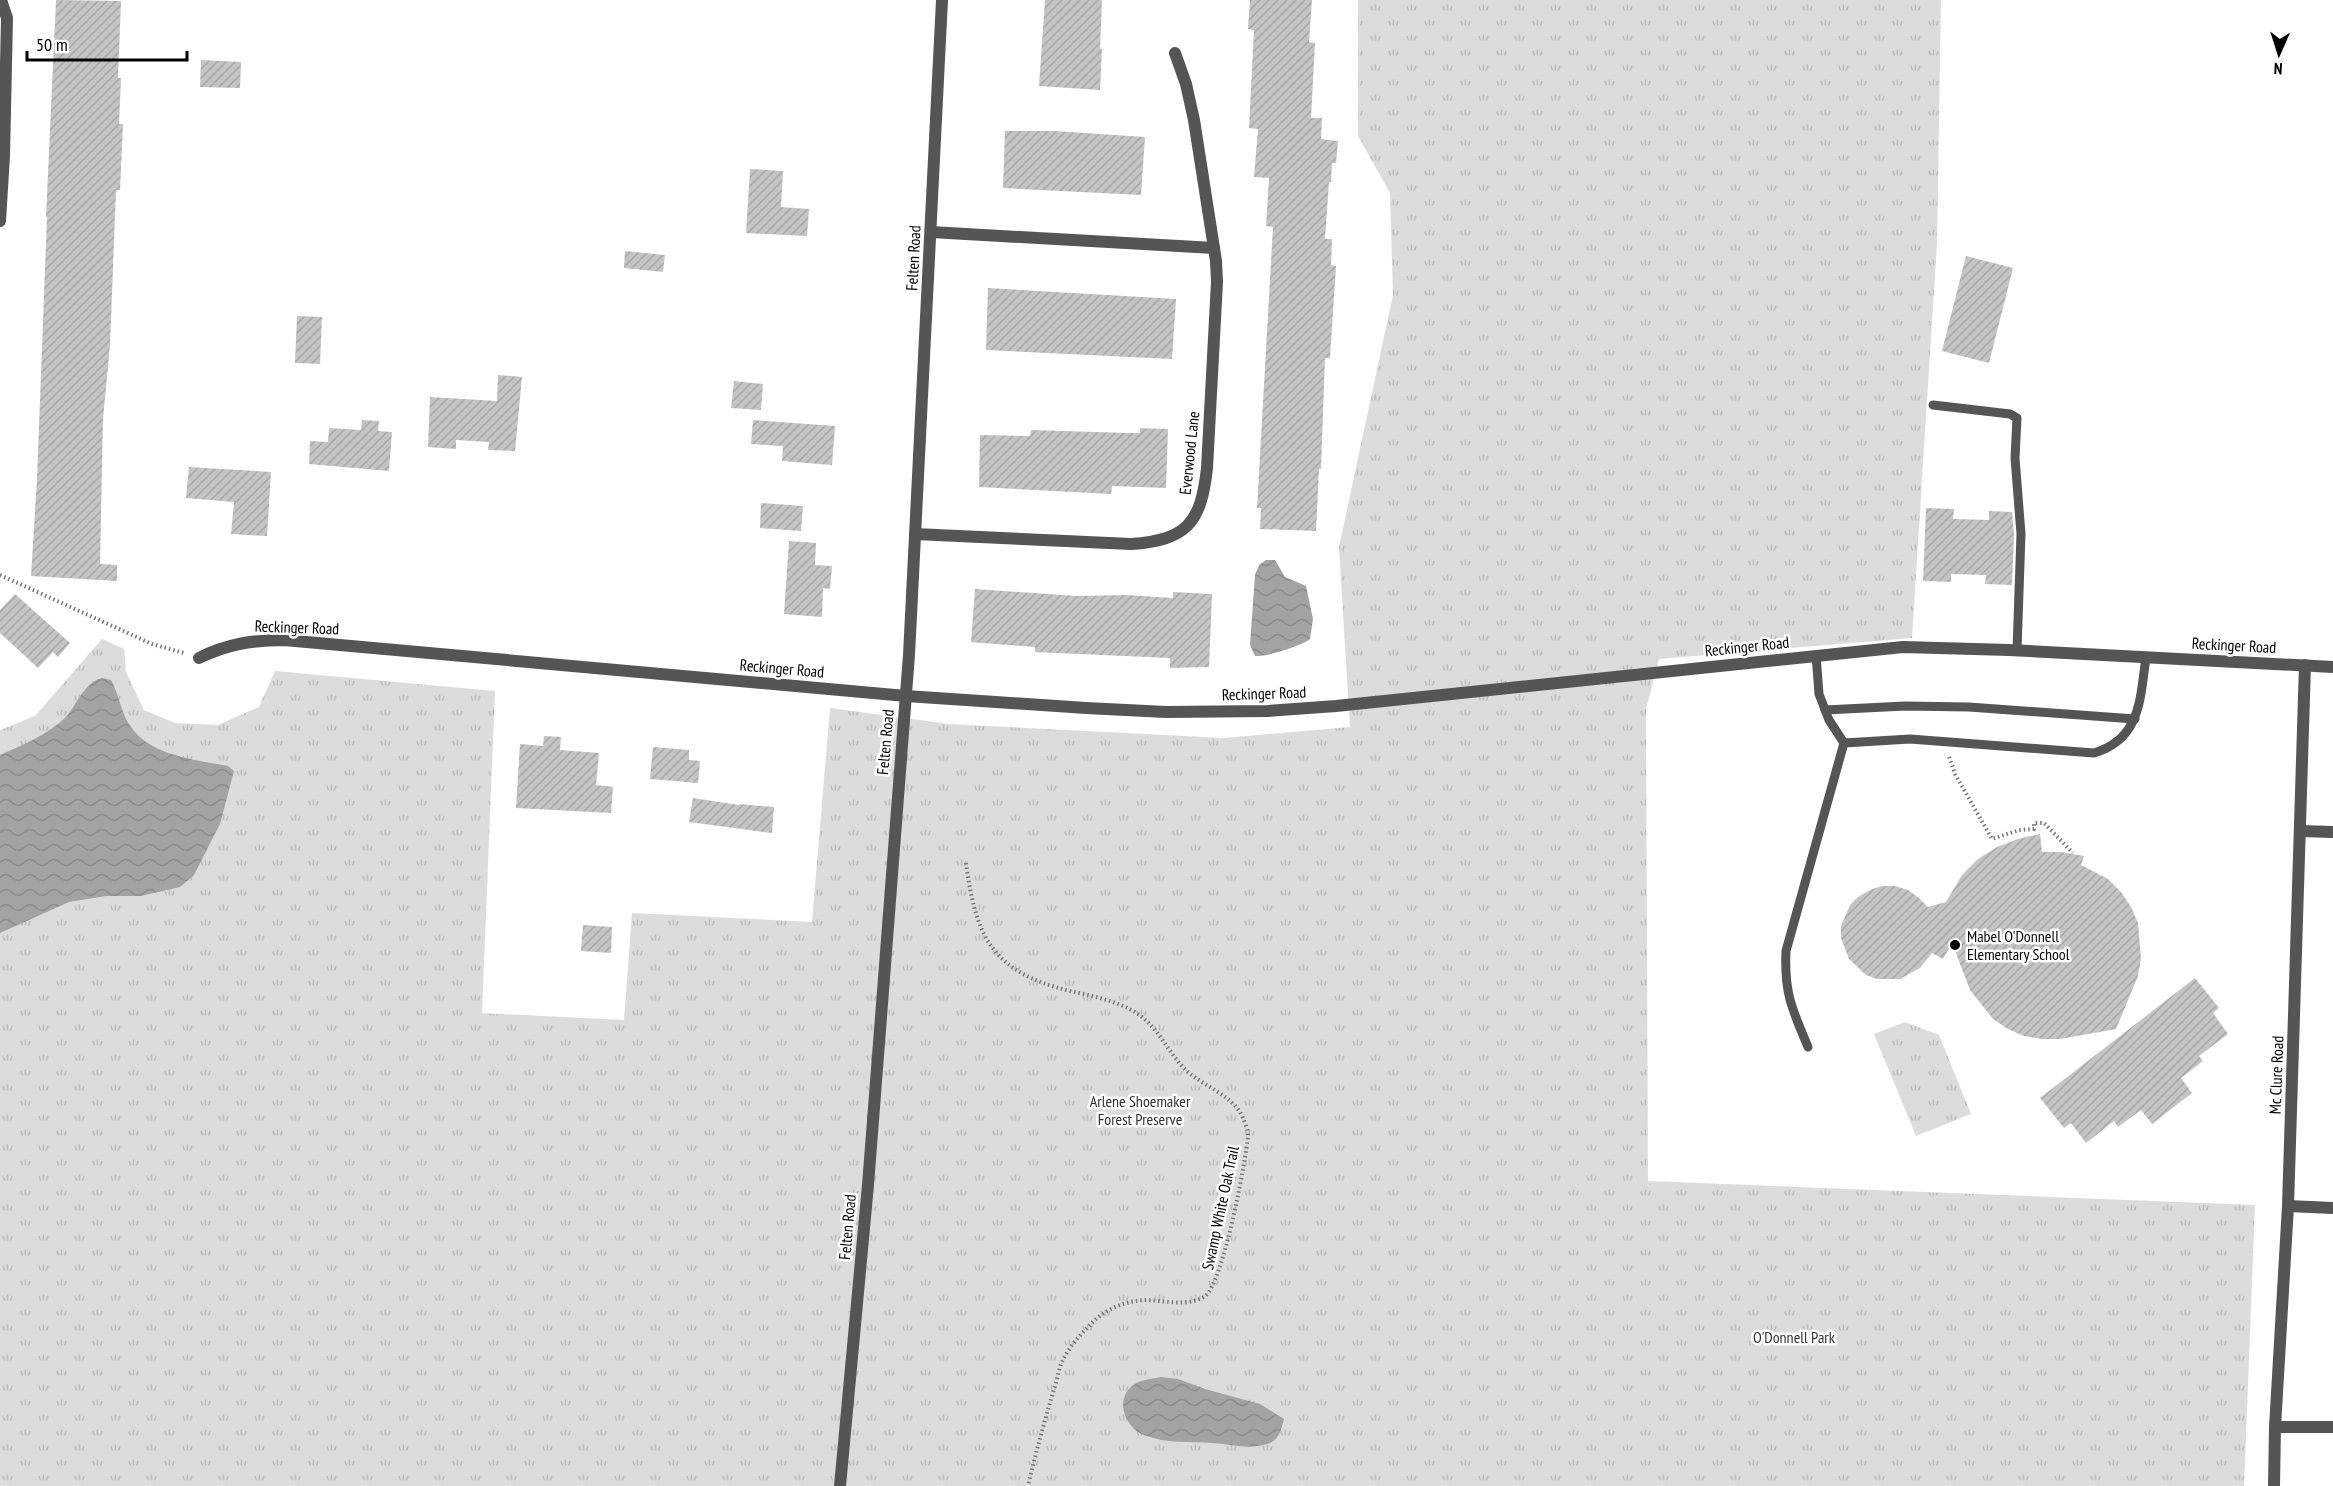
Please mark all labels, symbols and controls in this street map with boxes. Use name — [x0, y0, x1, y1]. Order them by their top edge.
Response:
scale bar — [27, 24, 188, 62]
north arrow — [2249, 24, 2309, 84]
text: 50 m — [36, 33, 68, 56]
text: N — [2273, 59, 2283, 79]
street label: Felten Road — [901, 225, 925, 291]
street label: Everwood Lane — [1175, 410, 1203, 496]
street label: Reckinger Road — [254, 616, 340, 638]
street label: Reckinger Road — [1704, 632, 1790, 660]
street label: Reckinger Road — [2191, 633, 2277, 657]
street label: Reckinger Road — [739, 654, 825, 682]
street label: Reckinger Road — [1221, 682, 1307, 704]
street label: Felten Road — [872, 708, 898, 776]
place label: Mabel O'Donnell Elementary School — [1967, 926, 2070, 964]
marker: Mabel O'Donnell Elementary School — [1948, 938, 1962, 952]
street label: Mc Clure Road — [2265, 1035, 2287, 1115]
park label: Arlene Shoemaker Forest Preserve — [1090, 1091, 1191, 1129]
street label: Swamp White Oak Trail — [1197, 1144, 1243, 1272]
street label: Felten Road — [834, 1193, 860, 1261]
park label: O'Donnell Park — [1753, 1327, 1836, 1347]

